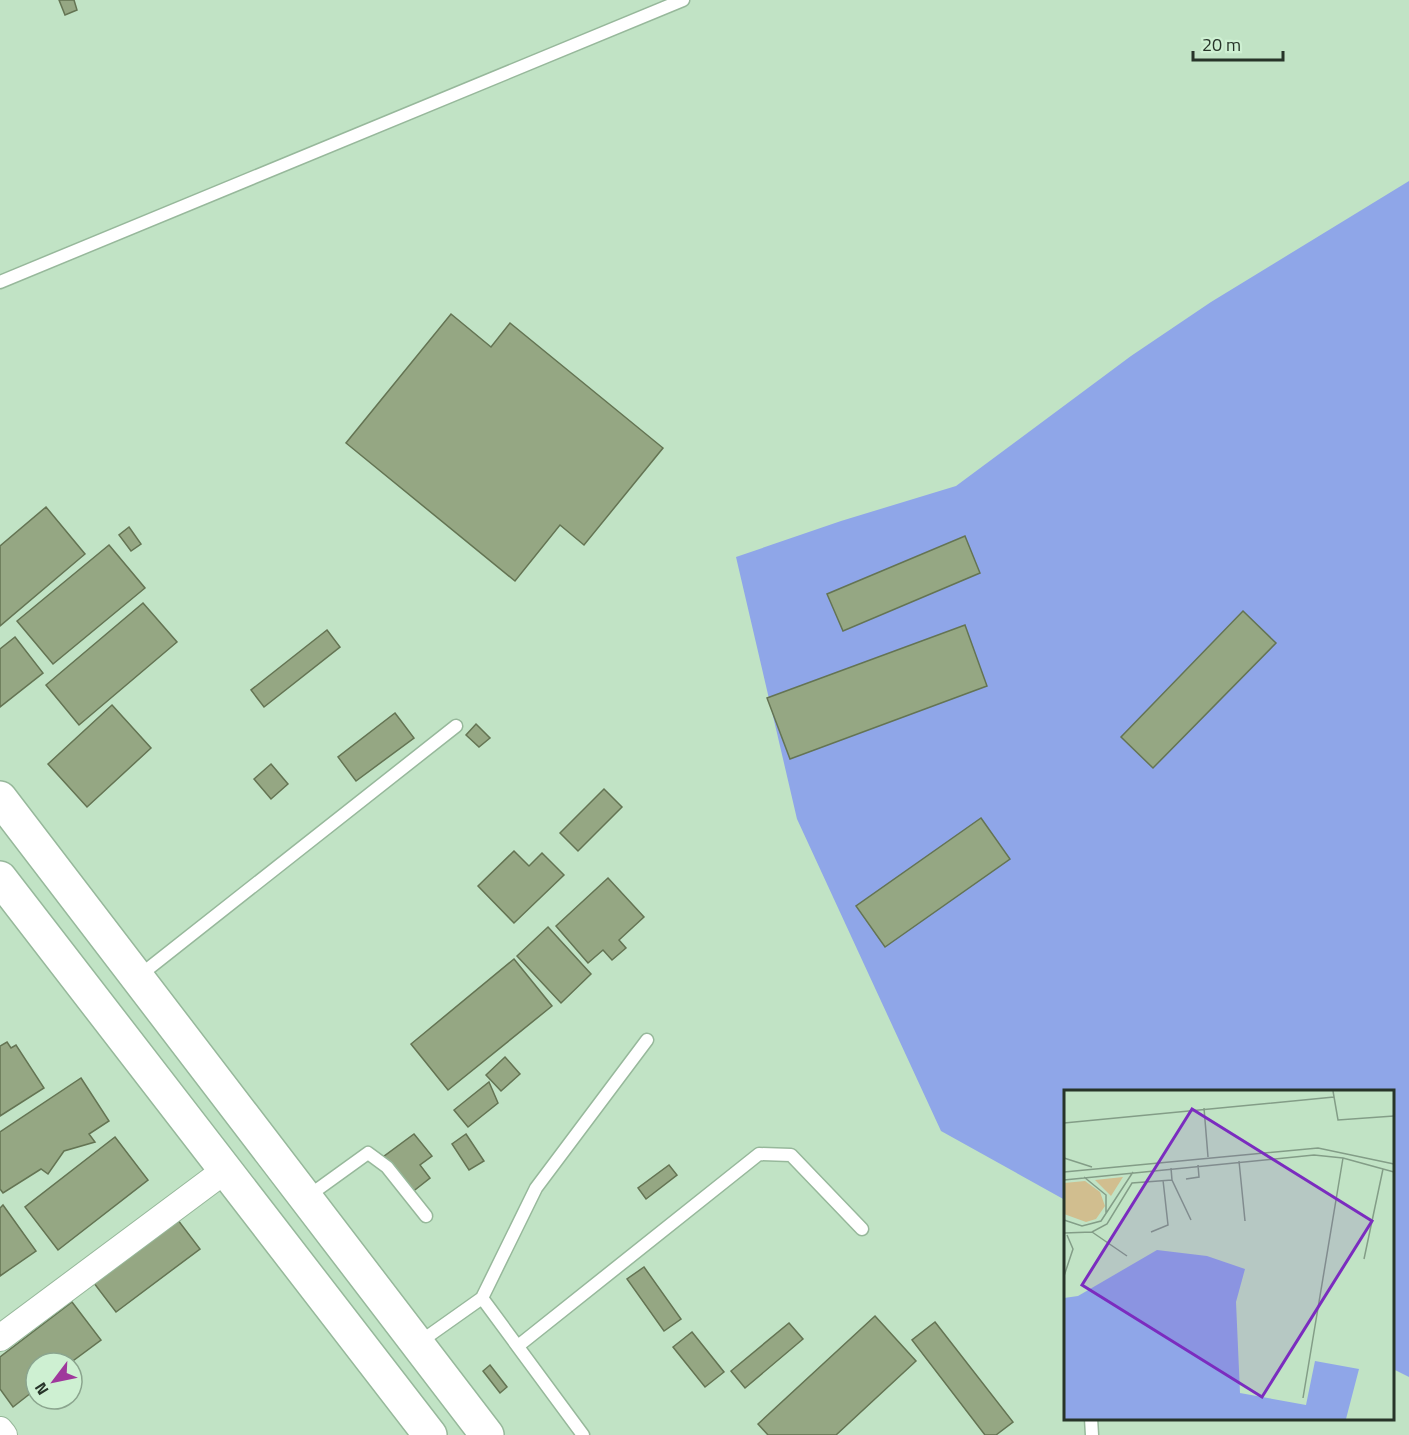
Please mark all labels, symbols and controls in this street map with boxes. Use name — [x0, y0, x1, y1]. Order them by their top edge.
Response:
scale bar — [1193, 24, 1283, 62]
text: 20 m — [1202, 31, 1241, 58]
inset map — [1064, 1090, 1394, 1420]
north arrow — [24, 1351, 84, 1411]
text: N — [28, 1378, 54, 1400]

